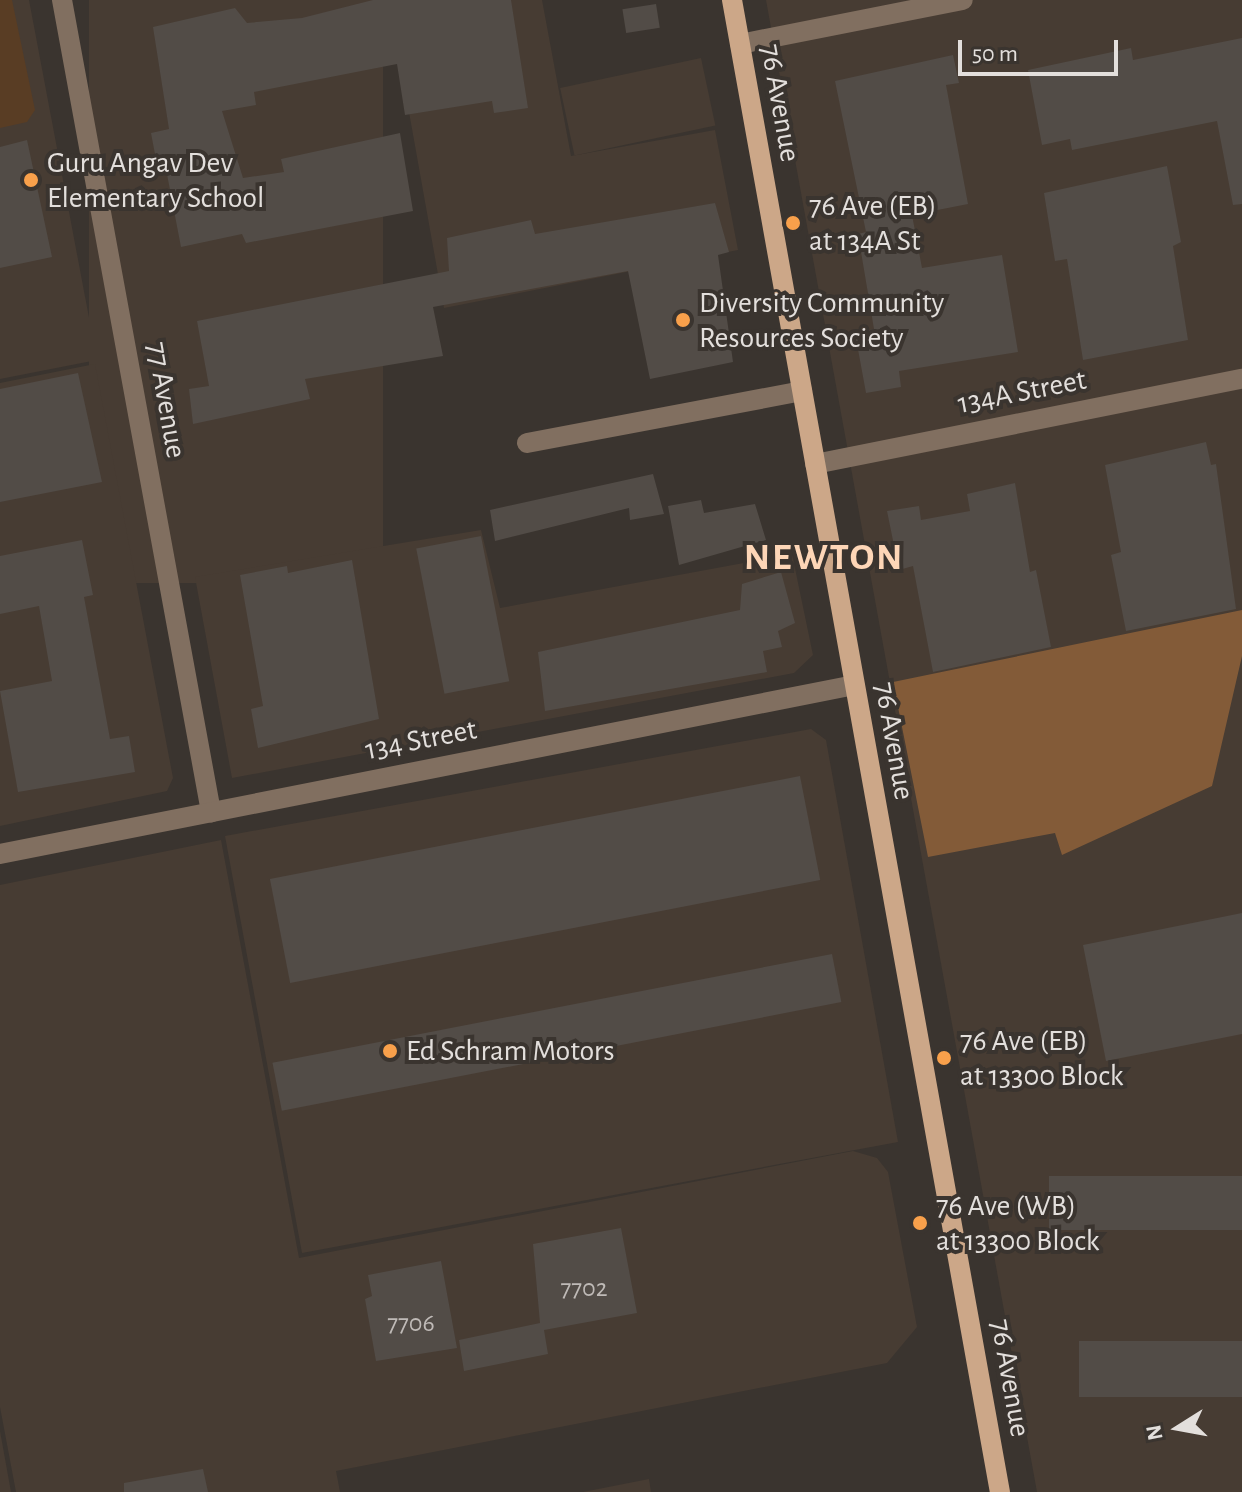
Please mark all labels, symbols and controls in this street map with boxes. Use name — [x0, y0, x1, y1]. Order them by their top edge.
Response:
scale bar — [962, 24, 1122, 74]
street label: 76 Avenue — [752, 41, 808, 165]
text: 50 m — [972, 42, 1018, 66]
place label: Guru Angav Dev Elementary School — [47, 145, 264, 216]
marker: Guru Angav Dev Elementary School — [22, 171, 40, 189]
place label: 76 Ave (EB) at 134A St — [809, 188, 937, 258]
marker: 76 Ave (EB) at 134A St — [784, 214, 802, 232]
place label: Diversity Community Resources Society — [699, 285, 944, 356]
marker: Diversity Community Resources Society — [674, 311, 692, 329]
street label: 77 Avenue — [138, 339, 194, 461]
street label: 134A Street — [955, 362, 1089, 422]
district label: NEWTON — [744, 536, 904, 582]
street label: 76 Avenue — [866, 679, 922, 803]
street label: 134 Street — [362, 712, 480, 768]
place label: 76 Ave (EB) at 13300 Block — [960, 1023, 1124, 1094]
place label: Ed Schram Motors — [406, 1033, 615, 1069]
marker: Ed Schram Motors — [381, 1042, 399, 1060]
marker: 76 Ave (EB) at 13300 Block — [935, 1049, 953, 1067]
place label: 76 Ave (WB) at 13300 Block — [936, 1188, 1100, 1258]
marker: 76 Ave (WB) at 13300 Block — [911, 1214, 929, 1232]
house number: 7702 — [560, 1273, 608, 1305]
house number: 7706 — [387, 1308, 435, 1340]
street label: 76 Avenue — [982, 1316, 1038, 1440]
north arrow — [1138, 1388, 1218, 1468]
text: N — [1142, 1423, 1167, 1442]

